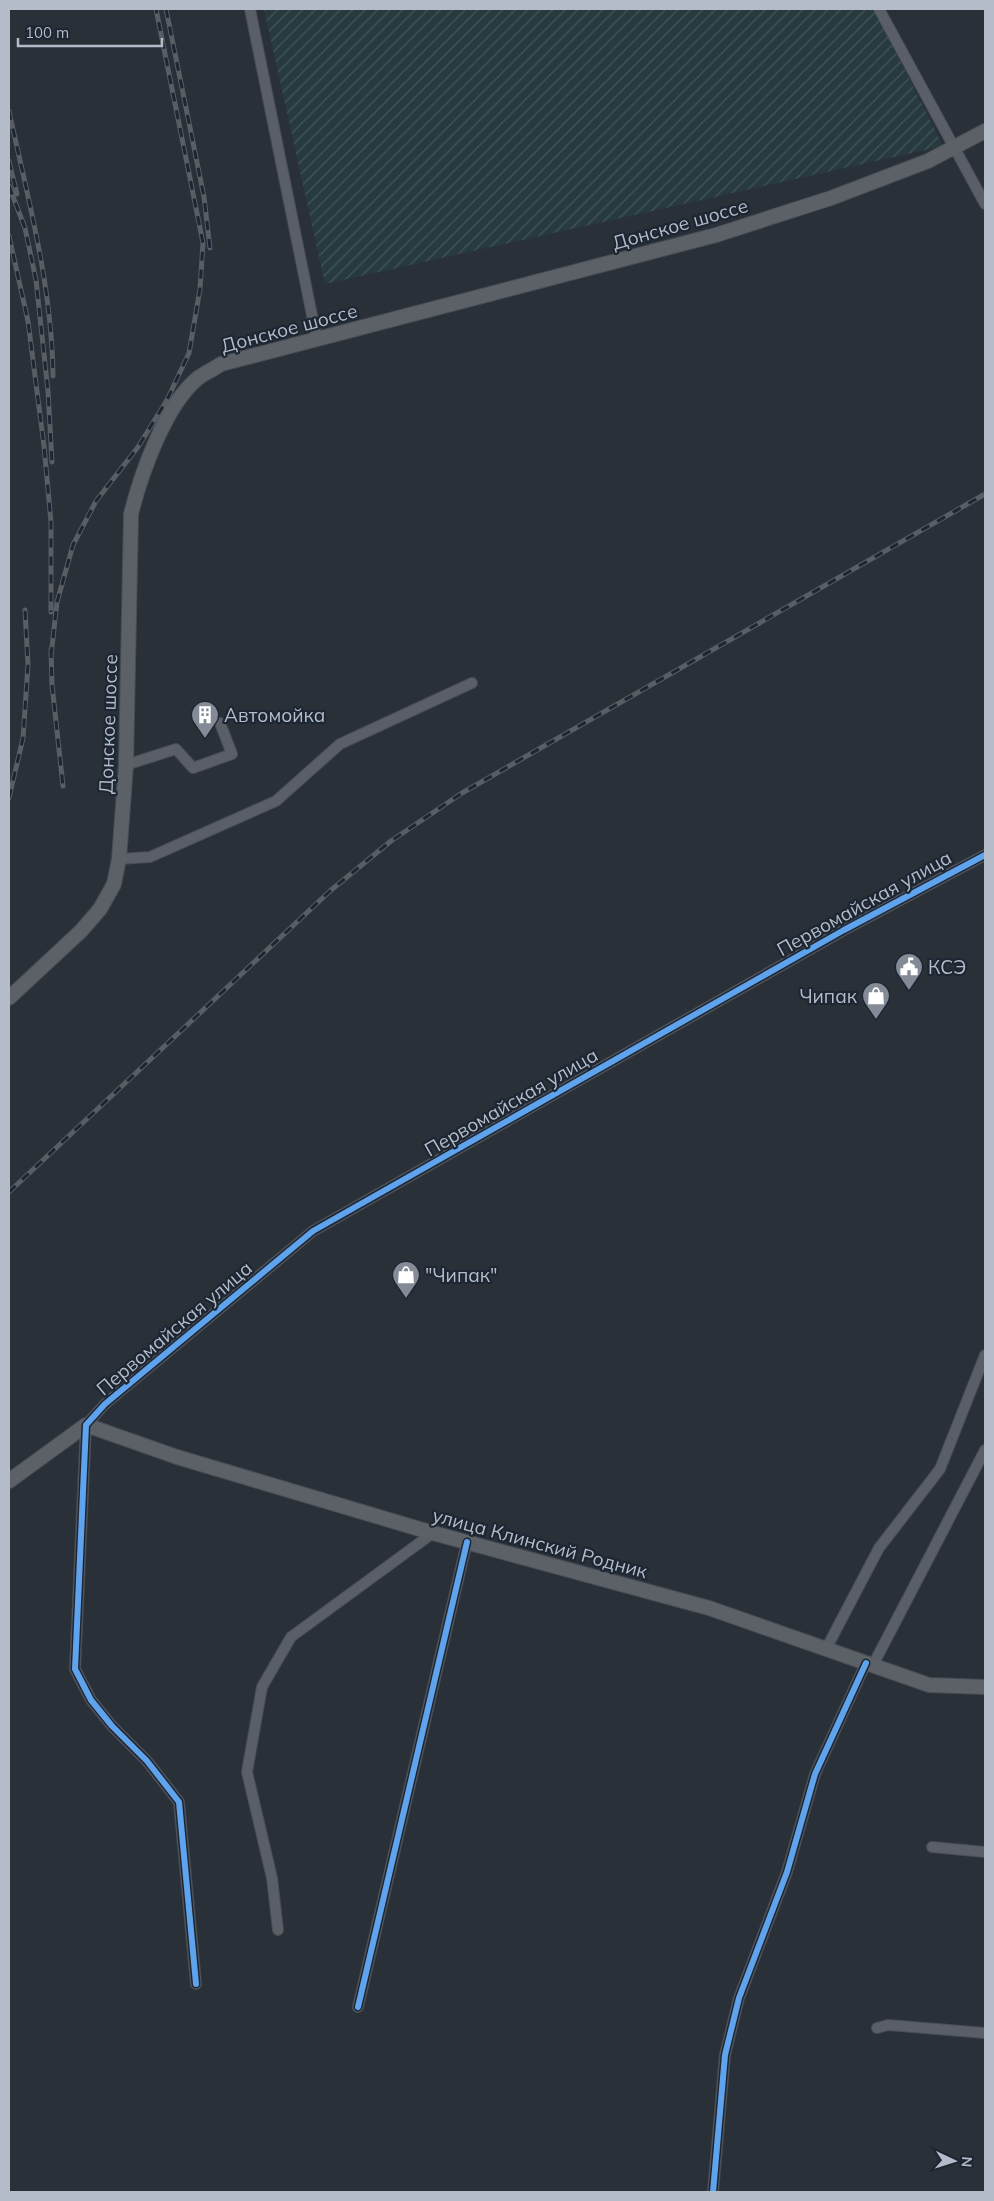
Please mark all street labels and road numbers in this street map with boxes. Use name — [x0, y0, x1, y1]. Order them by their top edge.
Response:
street label: Донское шоссе — [609, 193, 751, 255]
street label: Донское шоссе — [218, 298, 360, 358]
street label: Донское шоссе — [94, 653, 122, 795]
street label: Первомайская улица — [772, 845, 956, 961]
street label: Первомайская улица — [420, 1043, 602, 1161]
street label: Первомайская улица — [91, 1256, 257, 1400]
street label: улица Клинский Родник — [430, 1503, 651, 1583]

